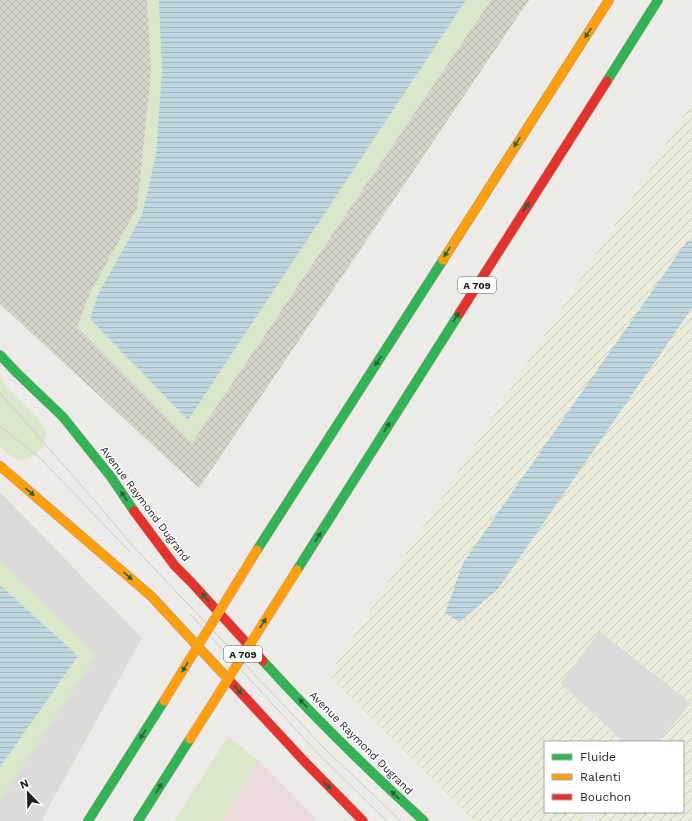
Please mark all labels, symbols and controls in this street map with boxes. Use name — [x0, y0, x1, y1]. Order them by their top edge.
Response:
one-way arrow — [584, 27, 591, 39]
one-way arrow — [513, 137, 521, 147]
one-way arrow — [522, 201, 529, 213]
one-way arrow — [444, 246, 451, 258]
road number: A 709 — [458, 277, 496, 293]
one-way arrow — [453, 311, 460, 323]
one-way arrow — [374, 355, 381, 367]
one-way arrow — [383, 422, 391, 432]
street label: Avenue Raymond Dugrand — [97, 444, 193, 564]
one-way arrow — [24, 487, 35, 496]
one-way arrow — [120, 491, 128, 501]
one-way arrow — [314, 532, 322, 542]
one-way arrow — [123, 572, 133, 581]
one-way arrow — [200, 592, 210, 602]
one-way arrow — [259, 618, 267, 628]
road number: A 709 — [224, 646, 262, 662]
one-way arrow — [182, 661, 189, 673]
one-way arrow — [233, 685, 242, 694]
street label: Avenue Raymond Dugrand — [307, 689, 415, 797]
one-way arrow — [298, 698, 308, 708]
one-way arrow — [139, 729, 147, 739]
legend — [544, 741, 684, 813]
text: Fluide — [580, 750, 616, 764]
text: Ralenti — [580, 770, 621, 784]
north arrow — [8, 773, 48, 813]
text: N — [18, 777, 31, 792]
one-way arrow — [322, 780, 331, 789]
one-way arrow — [155, 783, 163, 793]
one-way arrow — [390, 790, 400, 799]
text: Bouchon — [580, 790, 631, 804]

